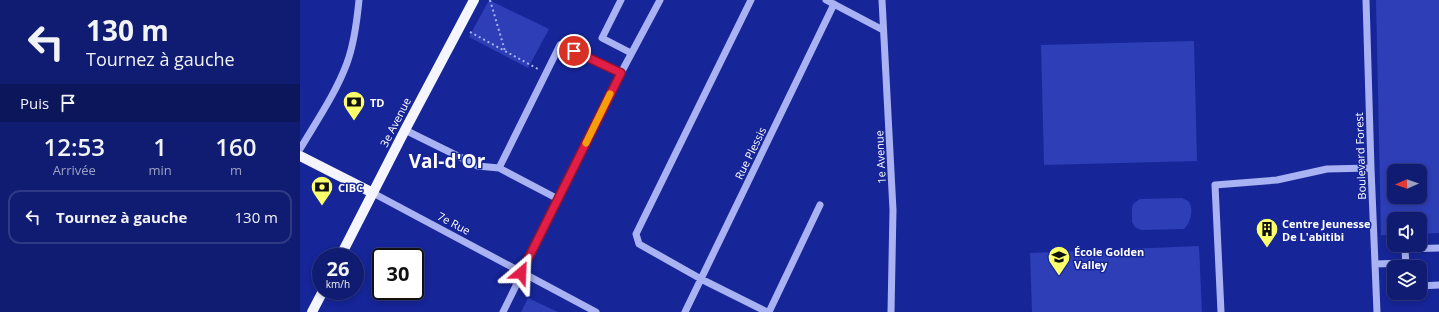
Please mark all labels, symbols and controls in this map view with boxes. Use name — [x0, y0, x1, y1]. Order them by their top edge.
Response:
text: 130 m — [86, 11, 169, 49]
icon: left — [20, 16, 72, 68]
pin — [557, 34, 591, 68]
icon: arrive — [563, 40, 585, 62]
text: Tournez à gauche — [86, 47, 235, 71]
bank icon: TD — [341, 89, 367, 122]
icon: arrive — [57, 92, 79, 114]
text: Puis — [20, 93, 49, 113]
place label: TD — [370, 95, 385, 110]
street label: 3e Avenue — [376, 95, 414, 149]
street label: Boulevard Forest — [1351, 112, 1369, 200]
street label: Rue Plessis — [731, 124, 769, 182]
text: 12:53 — [44, 130, 105, 163]
text: 1 — [153, 130, 167, 163]
text: 160 — [215, 130, 256, 163]
street label: 1e Avenue — [871, 130, 889, 184]
district label: Val-d'Or — [409, 148, 486, 174]
text: Arrivée — [53, 161, 96, 179]
text: min — [149, 161, 172, 179]
text: m — [230, 161, 242, 179]
north arrow — [1387, 164, 1427, 204]
map controls — [1387, 164, 1427, 300]
bank icon: CIBC — [309, 174, 335, 207]
place label: CIBC — [338, 180, 363, 195]
icon: left — [22, 206, 44, 228]
text: Tournez à gauche — [56, 207, 187, 227]
text: 130 m — [234, 207, 278, 227]
street label: 7e Rue — [435, 208, 473, 238]
button: sound — [1387, 212, 1427, 252]
building icon: Centre Jeunesse De L'abitibi — [1254, 216, 1280, 249]
place label: Centre Jeunesse De L'abitibi — [1282, 216, 1371, 244]
school or university icon: École Golden Valley — [1046, 244, 1072, 277]
place label: École Golden Valley — [1074, 244, 1144, 272]
speed limit sign: 30 — [372, 248, 424, 300]
position arrow — [500, 252, 542, 294]
text: 26 — [327, 255, 349, 282]
button: layers — [1387, 260, 1427, 300]
text: km/h — [326, 277, 350, 291]

